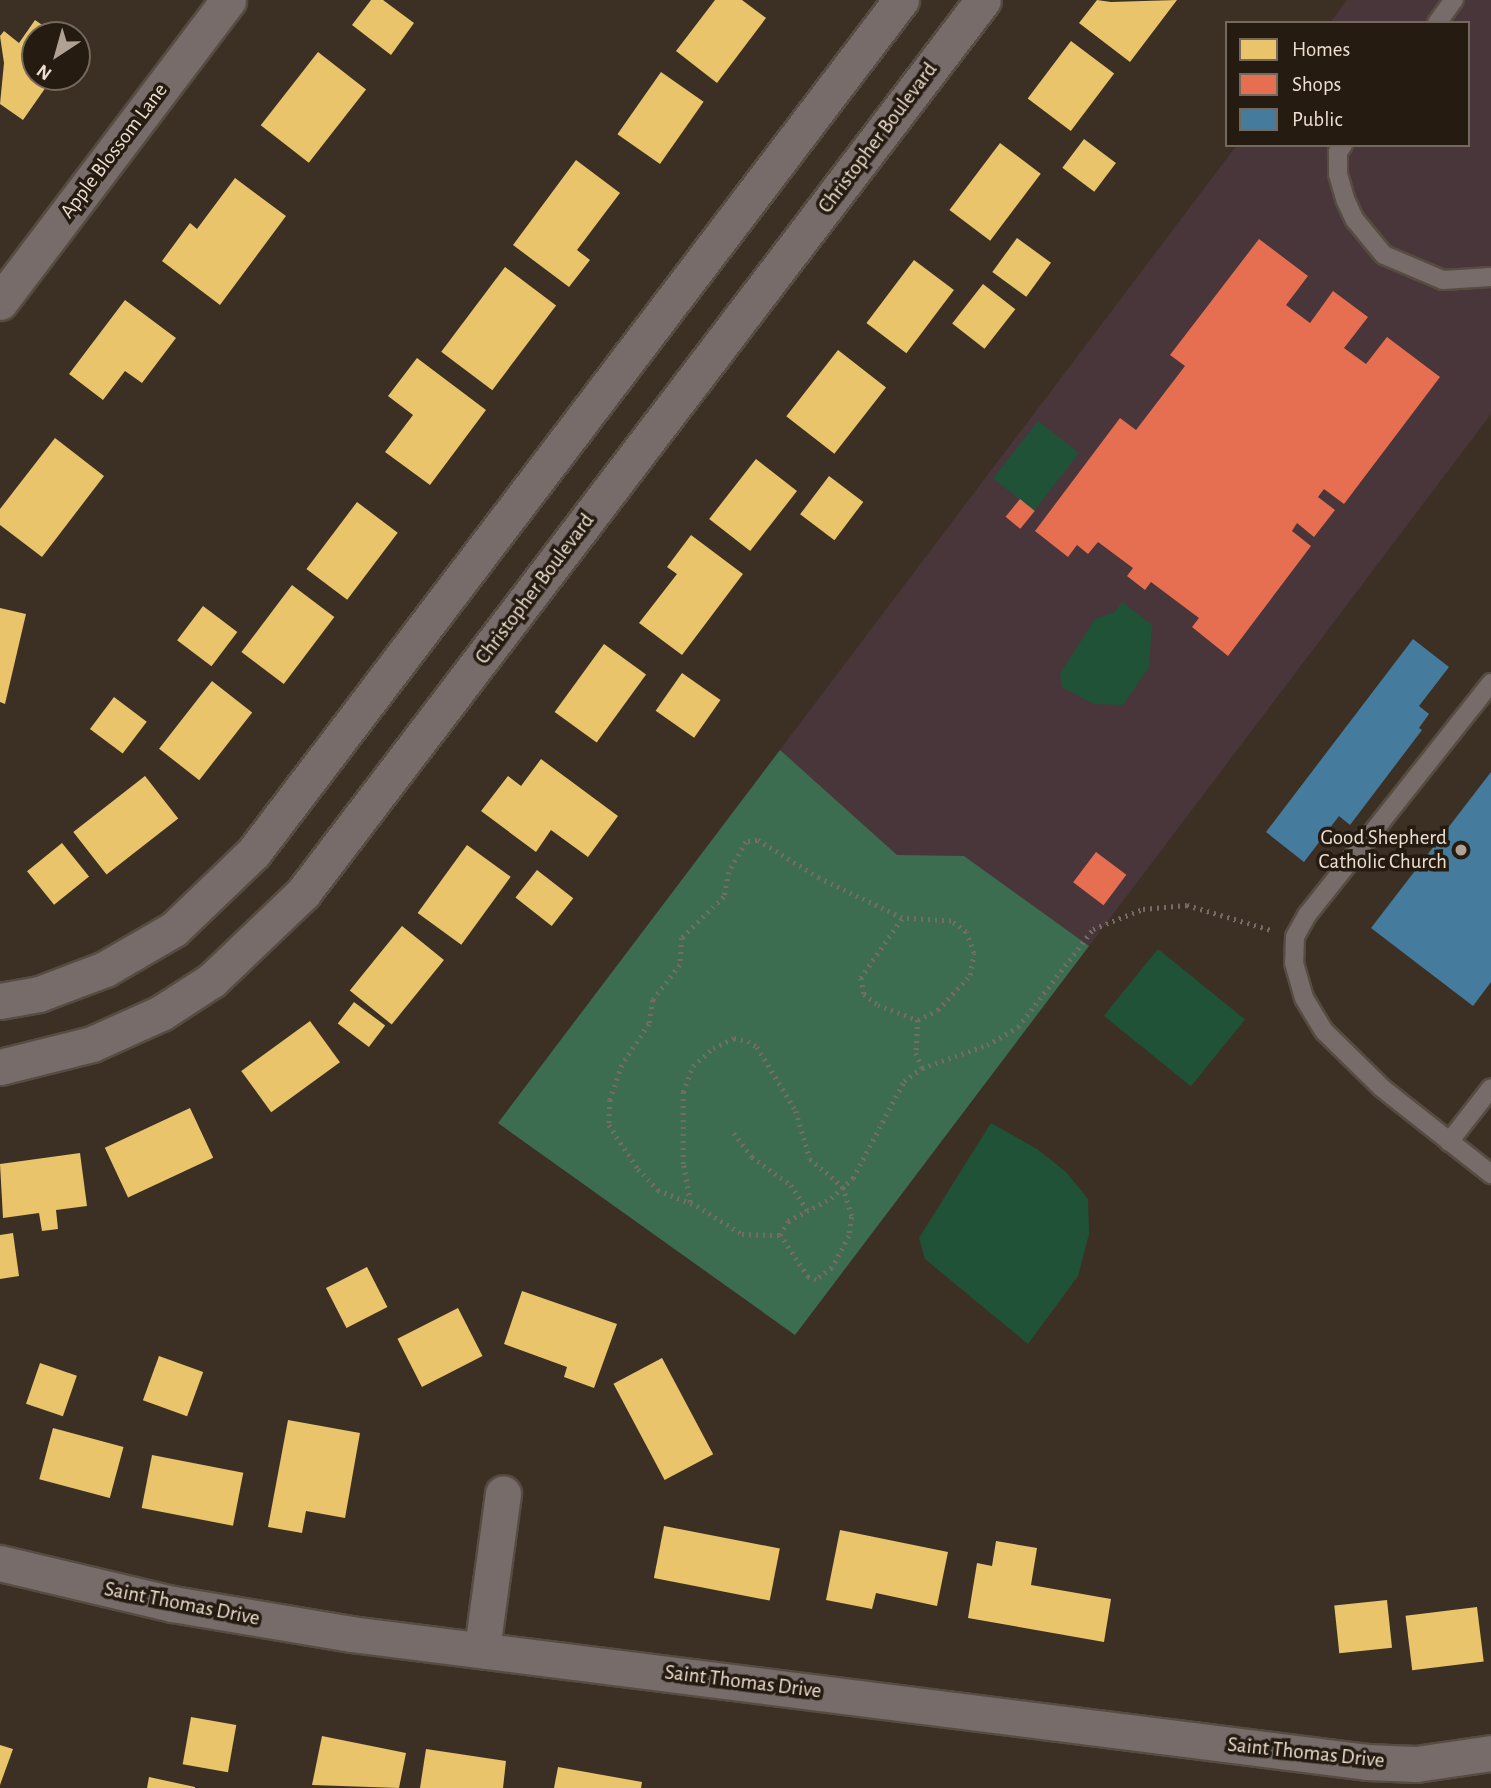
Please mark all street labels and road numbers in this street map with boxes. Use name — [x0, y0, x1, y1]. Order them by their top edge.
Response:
street label: Christopher Boulevard — [813, 58, 943, 218]
street label: Apple Blossom Lane — [55, 78, 173, 224]
street label: Christopher Boulevard — [470, 509, 600, 669]
street label: Saint Thomas Drive — [102, 1577, 262, 1631]
street label: Saint Thomas Drive — [663, 1660, 823, 1704]
street label: Saint Thomas Drive — [1226, 1732, 1386, 1774]

